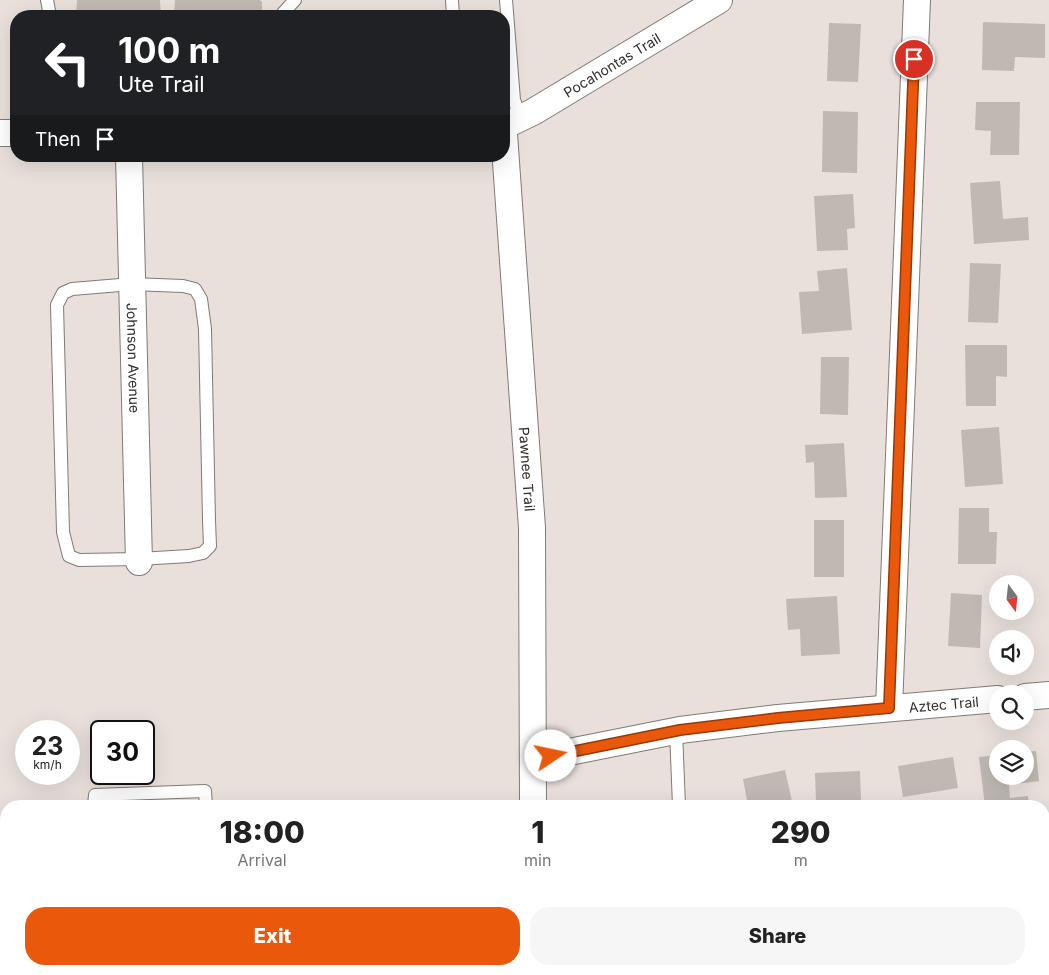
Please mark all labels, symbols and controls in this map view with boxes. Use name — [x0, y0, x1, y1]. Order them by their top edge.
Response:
text: 100 m — [118, 29, 221, 71]
street label: Pocahontas Trail — [560, 29, 663, 100]
icon: left — [35, 30, 100, 95]
pin — [893, 38, 935, 80]
icon: arrive — [900, 45, 928, 73]
text: Ute Trail — [118, 71, 205, 97]
icon: arrive — [91, 125, 119, 153]
text: Then — [35, 128, 81, 151]
street label: Johnson Avenue — [124, 303, 144, 413]
street label: Pawnee Trail — [516, 426, 539, 512]
north arrow — [989, 575, 1034, 620]
map controls — [989, 575, 1034, 785]
button: sound — [989, 630, 1034, 675]
button: search — [989, 685, 1034, 730]
street label: Aztec Trail — [908, 692, 979, 715]
speed limit sign: 30 — [90, 720, 155, 785]
position arrow — [524, 729, 576, 781]
text: 23 — [32, 731, 63, 761]
button: layers — [989, 740, 1034, 785]
text: km/h — [33, 757, 62, 772]
text: 18:00 — [219, 814, 305, 850]
text: 1 — [531, 814, 544, 850]
text: 290 — [771, 814, 831, 850]
text: Arrival — [237, 850, 287, 870]
text: min — [524, 850, 551, 870]
text: m — [794, 850, 808, 870]
button: Exit — [25, 907, 520, 965]
button: Share — [530, 907, 1025, 965]

